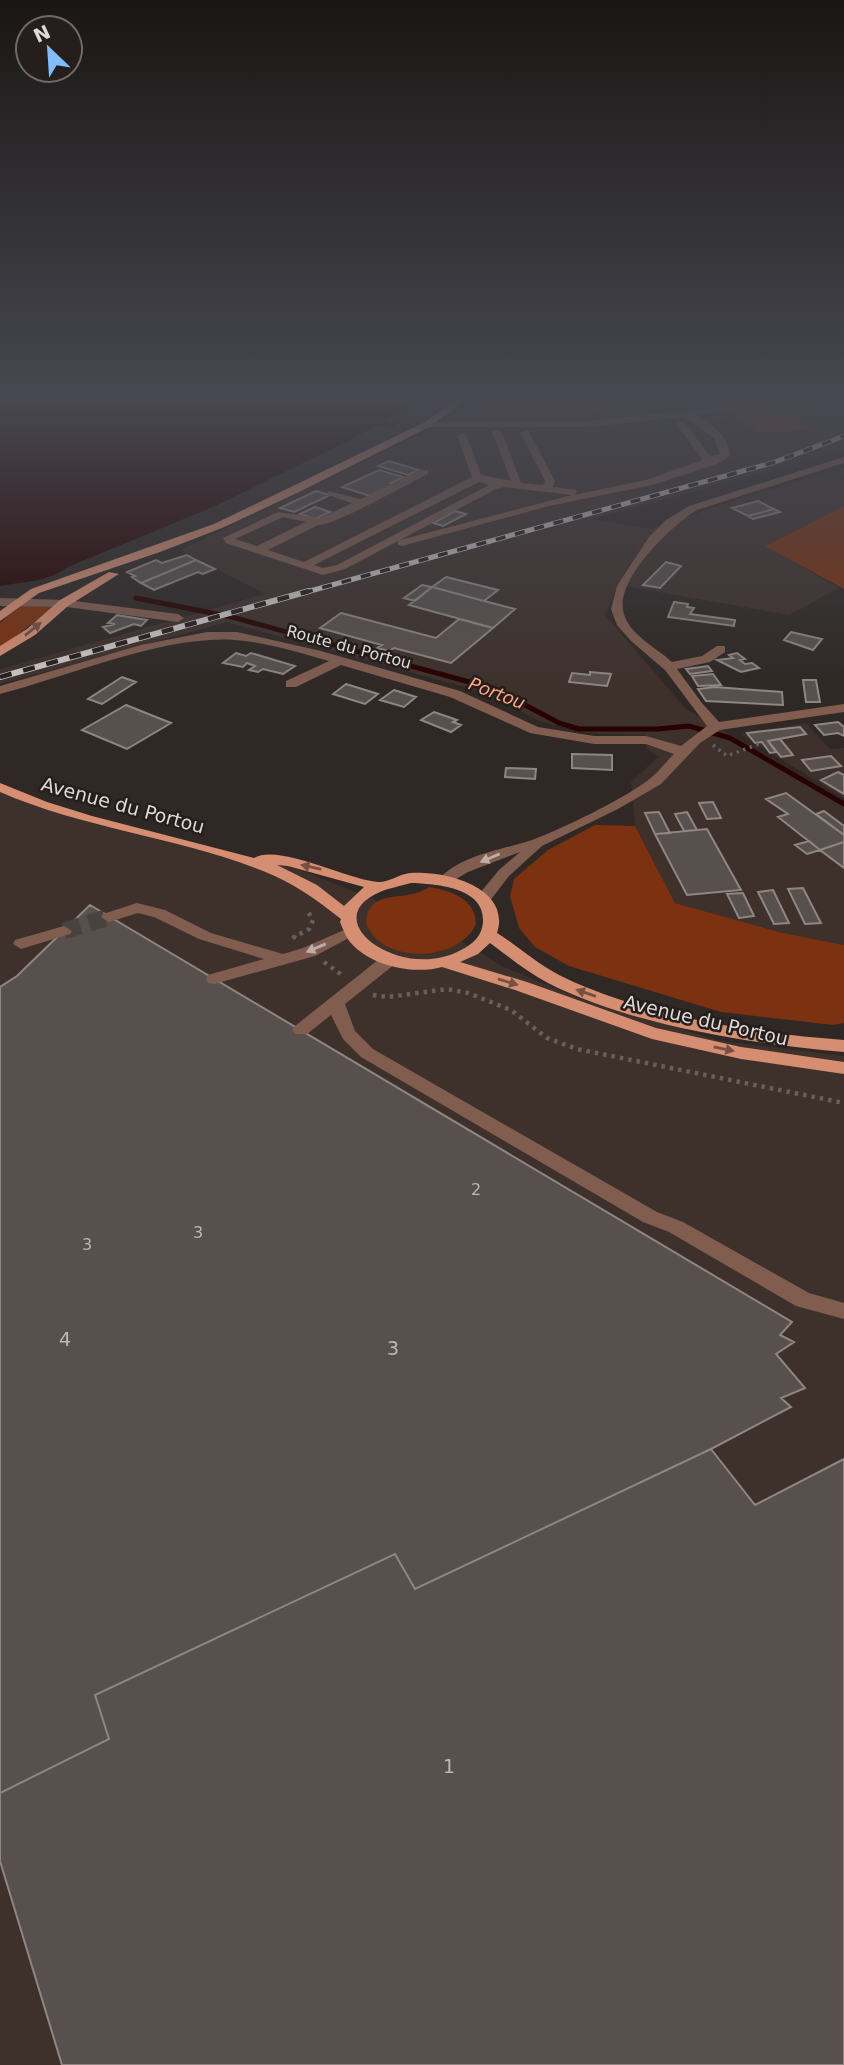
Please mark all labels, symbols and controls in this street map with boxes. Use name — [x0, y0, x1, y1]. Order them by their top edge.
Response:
north arrow — [14, 14, 84, 84]
text: N — [30, 20, 54, 47]
street label: Route du Portou — [284, 621, 414, 673]
one-way arrow — [24, 622, 42, 637]
water label: Portou — [466, 673, 528, 713]
street label: Avenue du Portou — [39, 773, 207, 837]
one-way arrow — [480, 852, 500, 864]
one-way arrow — [300, 861, 322, 872]
one-way arrow — [306, 942, 326, 954]
one-way arrow — [497, 977, 518, 987]
one-way arrow — [576, 987, 597, 998]
street label: Avenue du Portou — [622, 990, 790, 1050]
one-way arrow — [713, 1044, 735, 1055]
house number: 2 — [471, 1180, 481, 1199]
house number: 3 — [193, 1223, 203, 1242]
house number: 3 — [82, 1235, 92, 1254]
house number: 4 — [59, 1328, 71, 1350]
house number: 3 — [387, 1337, 399, 1359]
house number: 1 — [443, 1755, 455, 1777]

